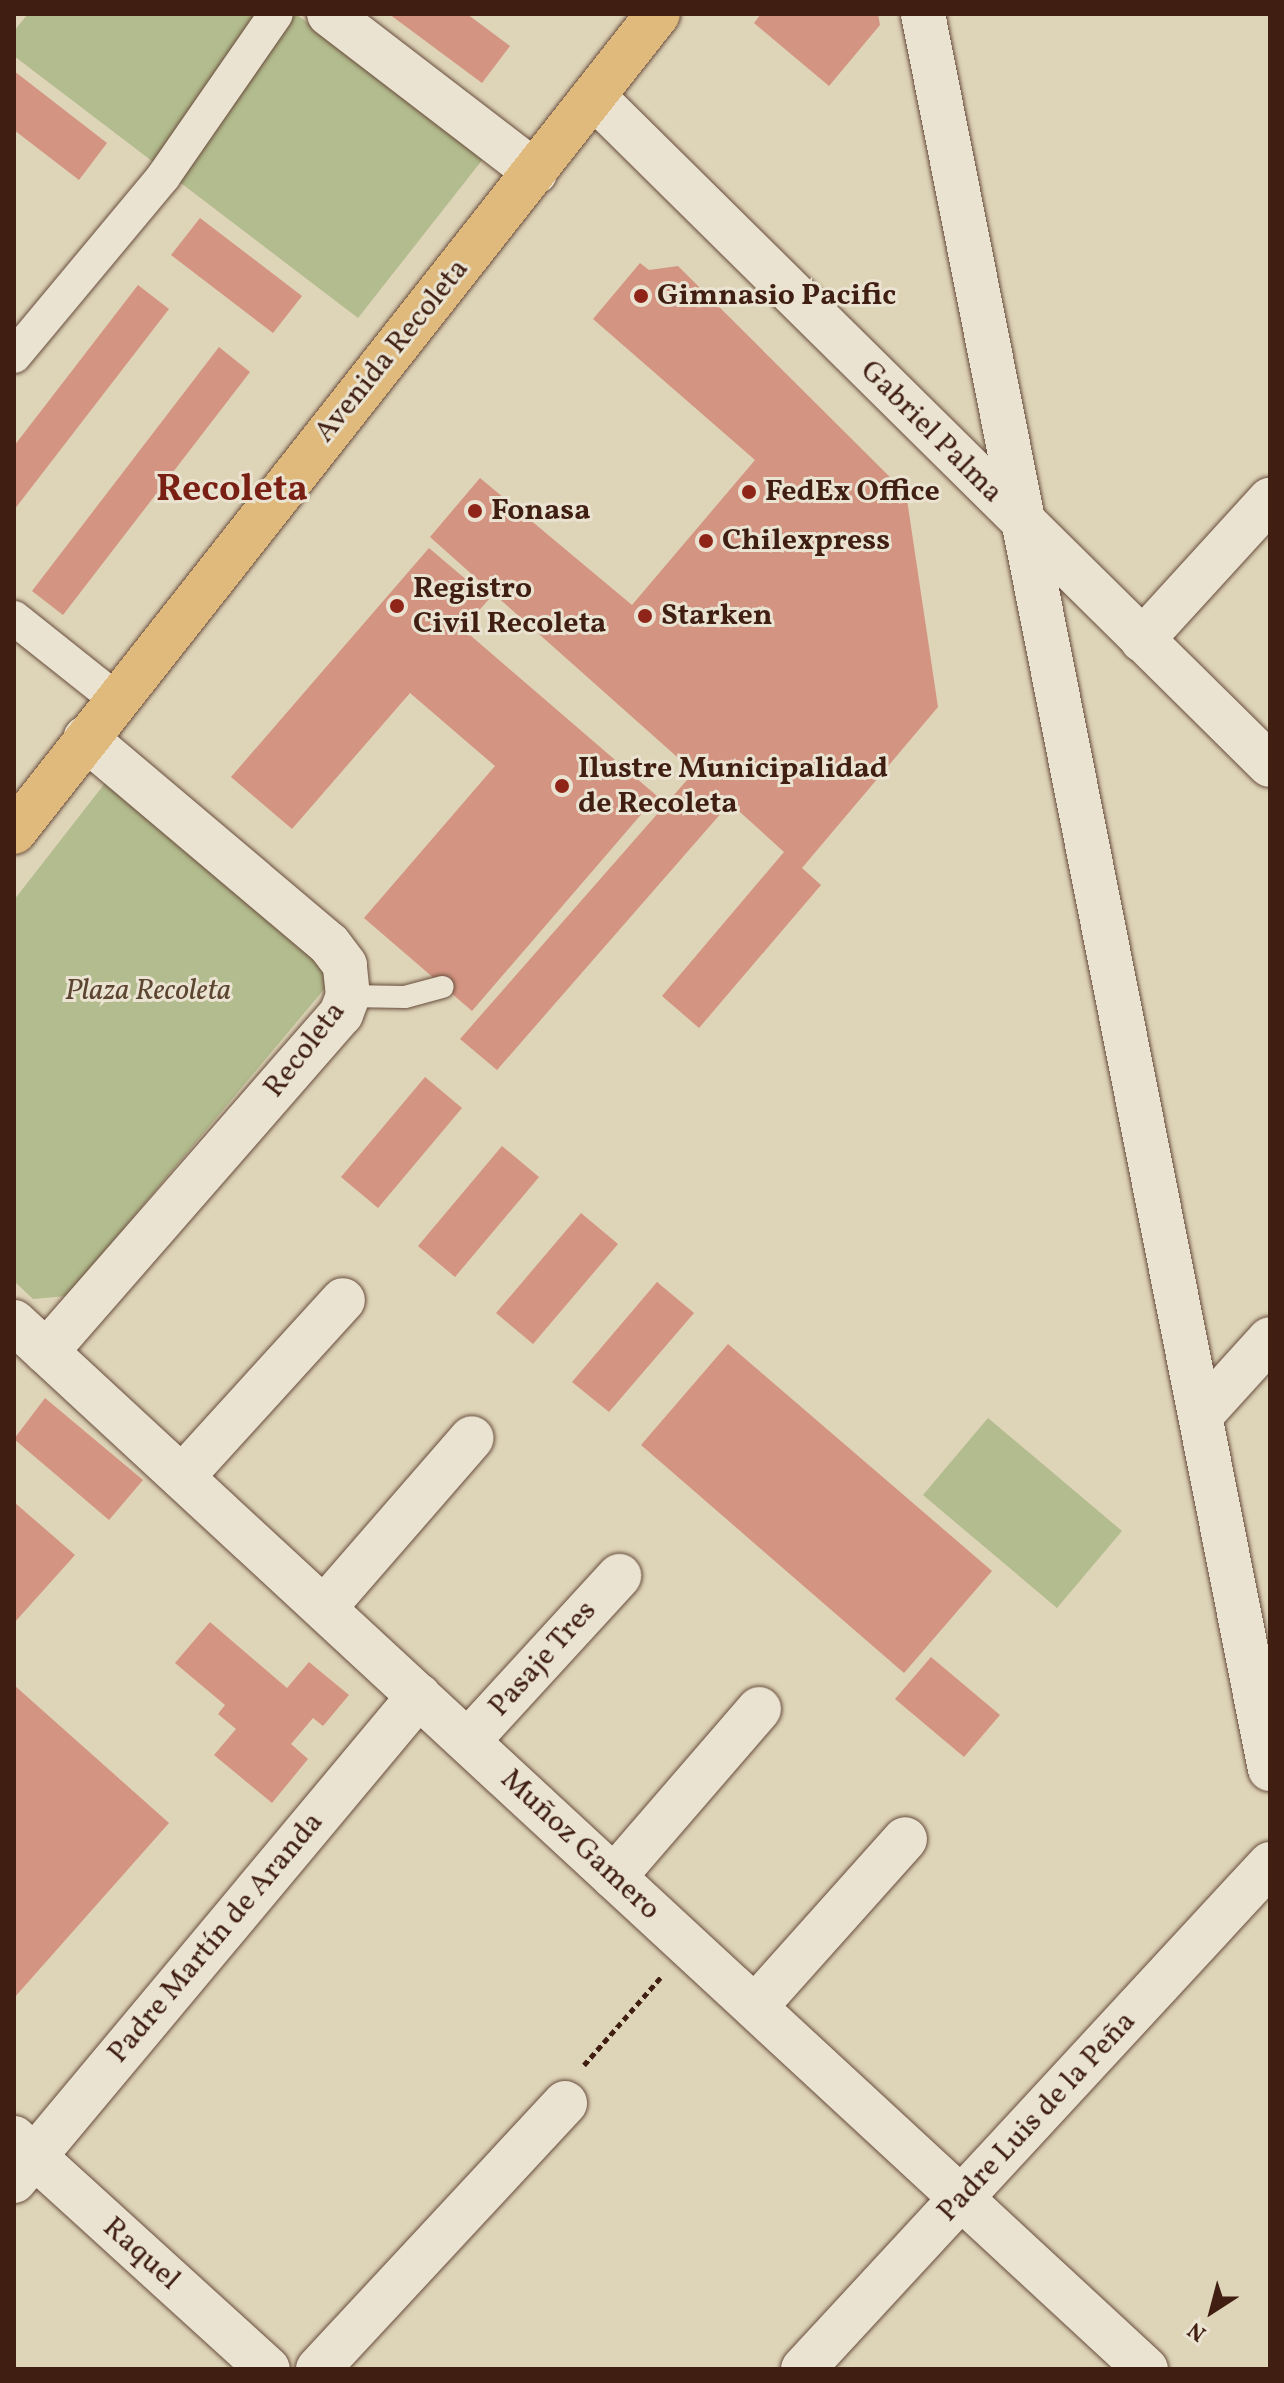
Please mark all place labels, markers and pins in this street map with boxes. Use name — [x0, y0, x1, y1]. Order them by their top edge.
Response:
place label: Gimnasio Pacific — [657, 278, 896, 314]
marker: Gimnasio Pacific — [632, 287, 650, 305]
place label: FedEx Office — [765, 474, 940, 510]
marker: FedEx Office — [740, 483, 758, 501]
place label: Fonasa — [491, 493, 591, 529]
marker: Fonasa — [466, 502, 484, 520]
place label: Chilexpress — [722, 523, 890, 559]
marker: Chilexpress — [697, 532, 715, 550]
place label: Registro Civil Recoleta — [413, 571, 606, 642]
marker: Registro Civil Recoleta — [388, 597, 406, 615]
place label: Starken — [661, 598, 772, 634]
marker: Starken — [636, 607, 654, 625]
place label: Ilustre Municipalidad de Recoleta — [578, 751, 888, 822]
marker: Ilustre Municipalidad de Recoleta — [553, 777, 571, 795]

